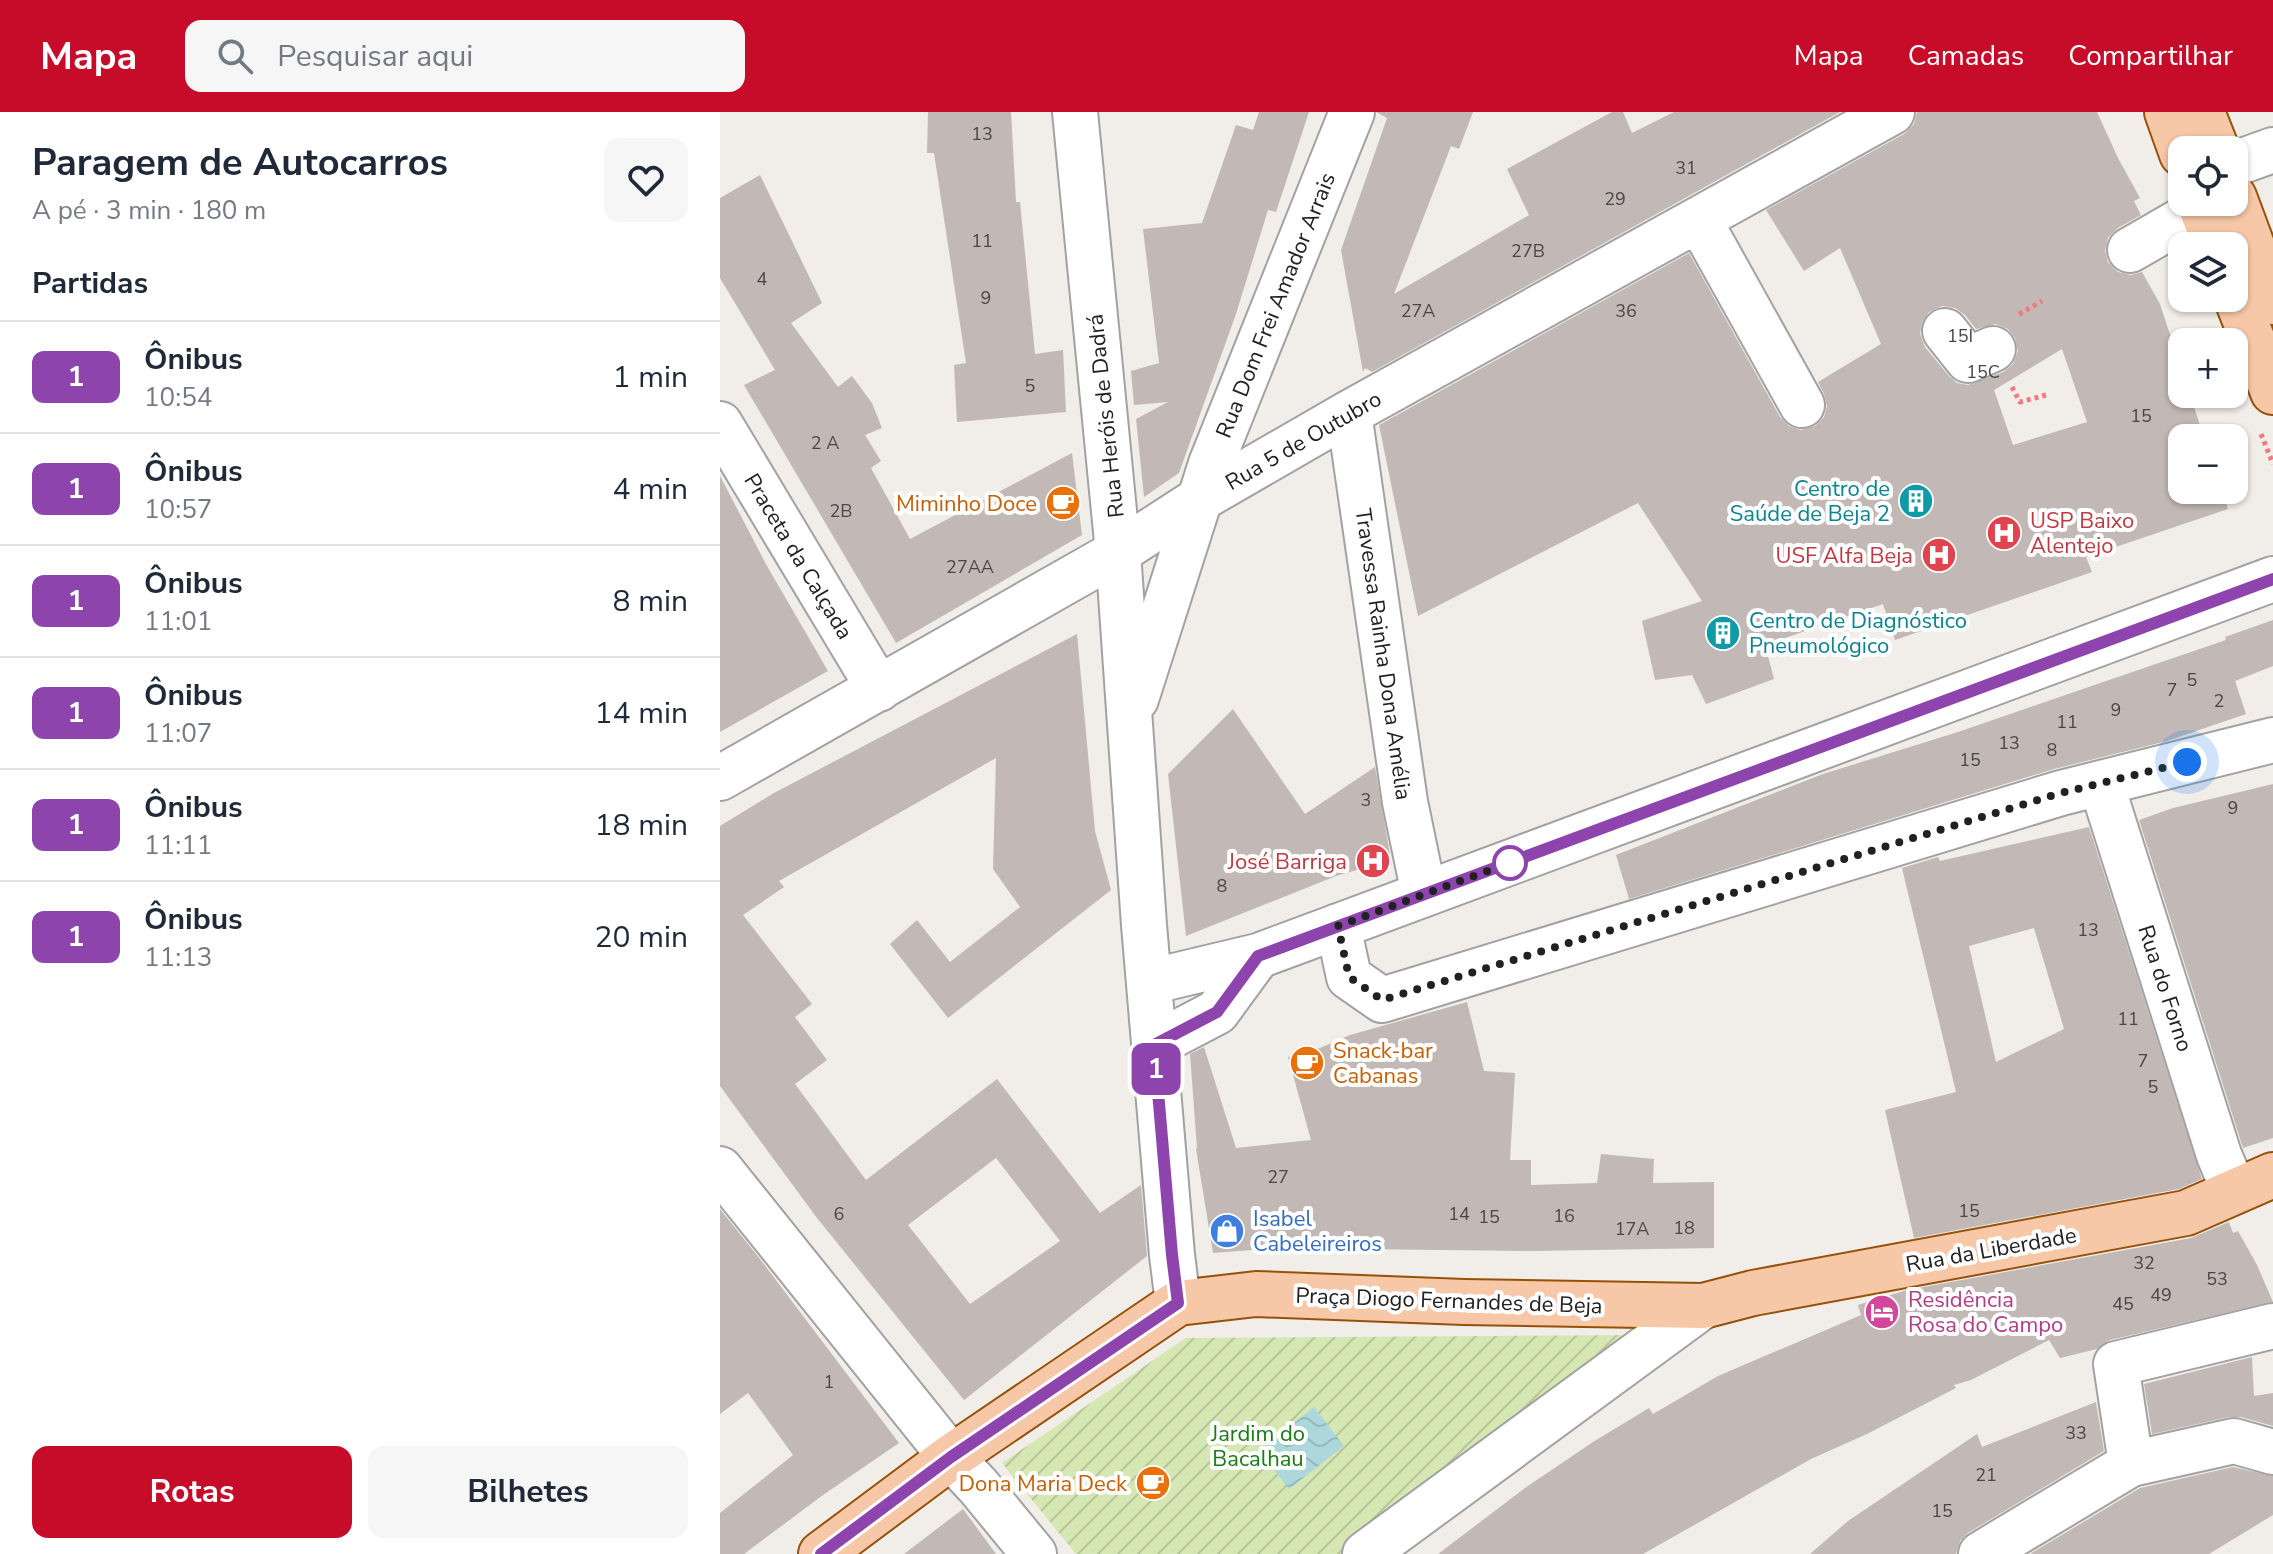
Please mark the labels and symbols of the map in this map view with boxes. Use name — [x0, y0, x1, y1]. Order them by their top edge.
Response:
house number: 13 — [971, 122, 993, 146]
house number: 31 — [1675, 156, 1697, 180]
street label: Rua Dom Frei Amador Arrais — [1209, 168, 1343, 442]
house number: 29 — [1604, 187, 1626, 211]
house number: 11 — [971, 229, 993, 253]
house number: 27B — [1511, 239, 1545, 263]
house number: 4 — [757, 267, 768, 291]
house number: 9 — [981, 286, 991, 310]
house number: 27A — [1401, 299, 1435, 323]
house number: 36 — [1615, 299, 1637, 323]
street label: Rua Heróis de Dadrá — [1080, 313, 1132, 519]
house number: 15I — [1947, 324, 1973, 348]
house number: 15C — [1966, 360, 2000, 384]
house number: 5 — [1025, 374, 1035, 398]
street label: Rua 5 de Outubro — [1220, 384, 1387, 498]
house number: 15 — [2130, 404, 2152, 428]
house number: 2 A — [811, 431, 839, 455]
street label: Praceta da Calçada — [737, 468, 860, 645]
place label: Centro de Saúde de Beja 2 — [1730, 474, 1890, 529]
building icon: Centro de Saúde de Beja 2 — [1897, 482, 1935, 520]
cafe icon: Miminho Doce — [1044, 484, 1082, 522]
place label: Miminho Doce — [896, 489, 1037, 519]
house number: 2B — [830, 499, 852, 523]
street label: Travessa Rainha Dona Amélia — [1348, 506, 1418, 802]
place label: USP Baixo Alentejo — [2030, 506, 2134, 561]
hospital icon: USP Baixo Alentejo — [1985, 514, 2023, 552]
hospital icon: USF Alfa Beja — [1920, 536, 1958, 574]
place label: USF Alfa Beja — [1775, 541, 1913, 571]
house number: 27AA — [946, 555, 994, 579]
place label: Centro de Diagnóstico Pneumológico — [1749, 606, 1967, 661]
building icon: Centro de Diagnóstico Pneumológico — [1704, 614, 1742, 652]
house number: 5 — [2187, 668, 2197, 692]
house number: 7 — [2167, 678, 2177, 702]
house number: 2 — [2214, 689, 2224, 713]
house number: 9 — [2111, 698, 2121, 722]
house number: 11 — [2056, 710, 2078, 734]
house number: 13 — [1998, 731, 2020, 755]
house number: 8 — [2047, 738, 2057, 762]
your location — [2167, 742, 2207, 782]
house number: 15 — [1959, 748, 1981, 772]
house number: 3 — [1361, 788, 1371, 812]
house number: 9 — [2228, 796, 2238, 820]
hospital icon: José Barriga — [1354, 842, 1392, 880]
unlabelled marker — [1493, 846, 1527, 880]
place label: José Barriga — [1227, 847, 1347, 877]
house number: 8 — [1217, 874, 1227, 898]
house number: 13 — [2077, 918, 2099, 942]
street label: Rua do Forno — [2130, 921, 2200, 1056]
house number: 11 — [2117, 1007, 2139, 1031]
place label: Snack-bar Cabanas — [1333, 1036, 1433, 1091]
line badge: 1 — [1130, 1043, 1182, 1095]
cafe icon: Snack-bar Cabanas — [1288, 1044, 1326, 1082]
house number: 7 — [2138, 1049, 2148, 1073]
house number: 5 — [2148, 1075, 2158, 1099]
house number: 27 — [1267, 1165, 1289, 1189]
house number: 15 — [1958, 1199, 1980, 1223]
house number: 6 — [834, 1202, 844, 1226]
house number: 14 — [1448, 1202, 1470, 1226]
place label: Isabel Cabeleireiros — [1253, 1204, 1382, 1259]
house number: 16 — [1553, 1204, 1575, 1228]
house number: 15 — [1478, 1205, 1500, 1229]
shop icon: Isabel Cabeleireiros — [1208, 1212, 1246, 1250]
house number: 18 — [1673, 1216, 1695, 1240]
house number: 17A — [1615, 1217, 1649, 1241]
street label: Rua da Liberdade — [1903, 1220, 2079, 1280]
house number: 32 — [2133, 1251, 2155, 1275]
house number: 53 — [2206, 1267, 2228, 1291]
street label: Praça Diogo Fernandes de Beja — [1295, 1281, 1603, 1321]
house number: 49 — [2150, 1283, 2172, 1307]
place label: Residência Rosa do Campo — [1908, 1285, 2063, 1340]
house number: 45 — [2112, 1292, 2134, 1316]
hotel icon: Residência Rosa do Campo — [1863, 1293, 1901, 1331]
house number: 1 — [824, 1370, 834, 1394]
park label: Jardim do Bacalhau — [1210, 1419, 1305, 1474]
house number: 33 — [2065, 1421, 2087, 1445]
house number: 21 — [1975, 1463, 1997, 1487]
cafe icon: Dona Maria Deck — [1134, 1464, 1172, 1502]
place label: Dona Maria Deck — [959, 1469, 1128, 1499]
house number: 15 — [1931, 1499, 1953, 1523]

